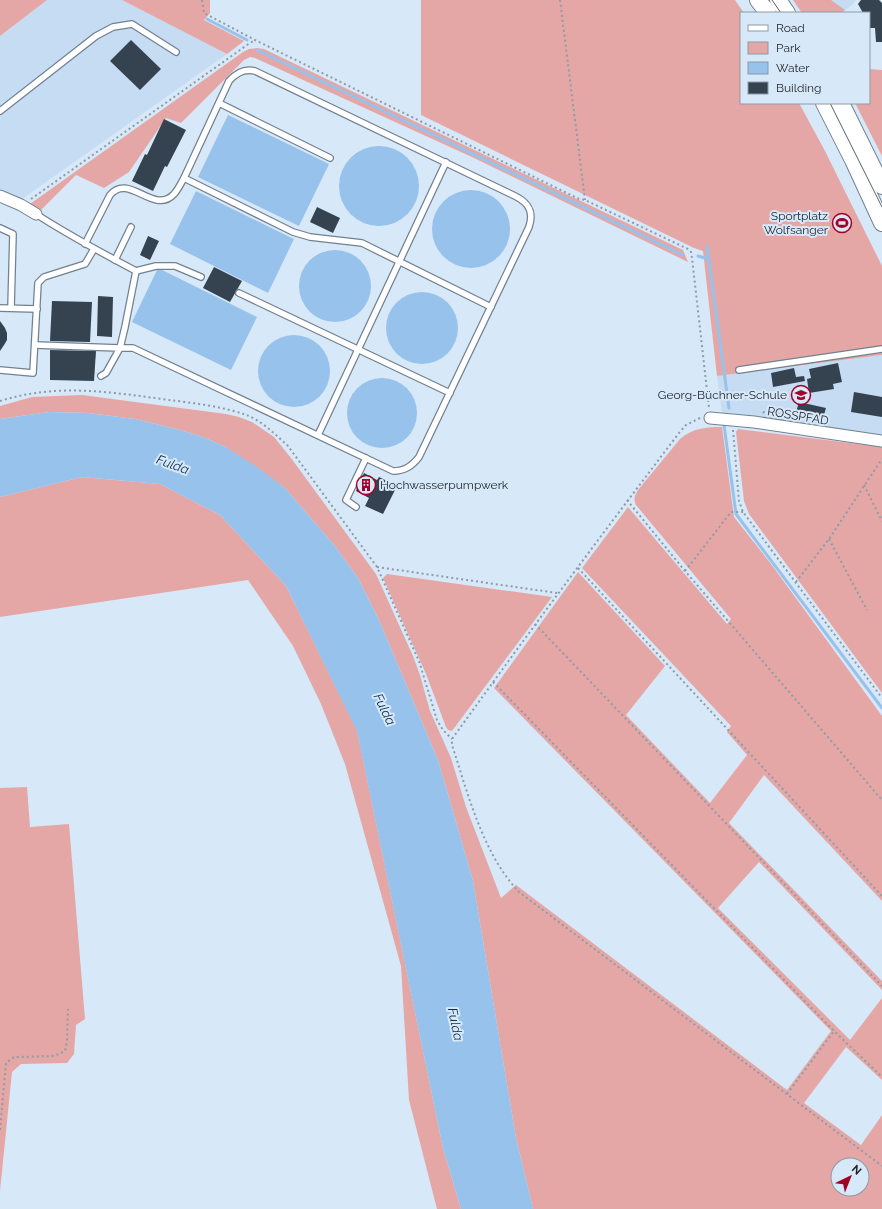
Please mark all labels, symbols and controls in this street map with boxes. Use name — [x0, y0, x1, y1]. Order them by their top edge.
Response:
legend — [740, 12, 870, 104]
text: Road — [776, 21, 805, 35]
text: Park — [776, 41, 801, 55]
text: Water — [776, 61, 810, 75]
text: Building — [776, 81, 822, 95]
place label: Sportplatz Wolfsanger — [764, 209, 829, 237]
sports icon: Sportplatz Wolfsanger — [831, 212, 853, 234]
school or university icon: Georg-Büchner-Schule — [790, 384, 812, 406]
place label: Georg-Büchner-Schule — [658, 388, 787, 402]
street label: ROSSPFAD — [766, 404, 830, 428]
water label: Fulda — [155, 452, 191, 477]
building icon: Hochwasserpumpwerk — [355, 474, 377, 496]
place label: Hochwasserpumpwerk — [380, 478, 509, 492]
water label: Fulda — [370, 691, 399, 728]
water label: Fulda — [445, 1006, 466, 1042]
north arrow — [830, 1157, 870, 1197]
text: N — [849, 1162, 864, 1178]

